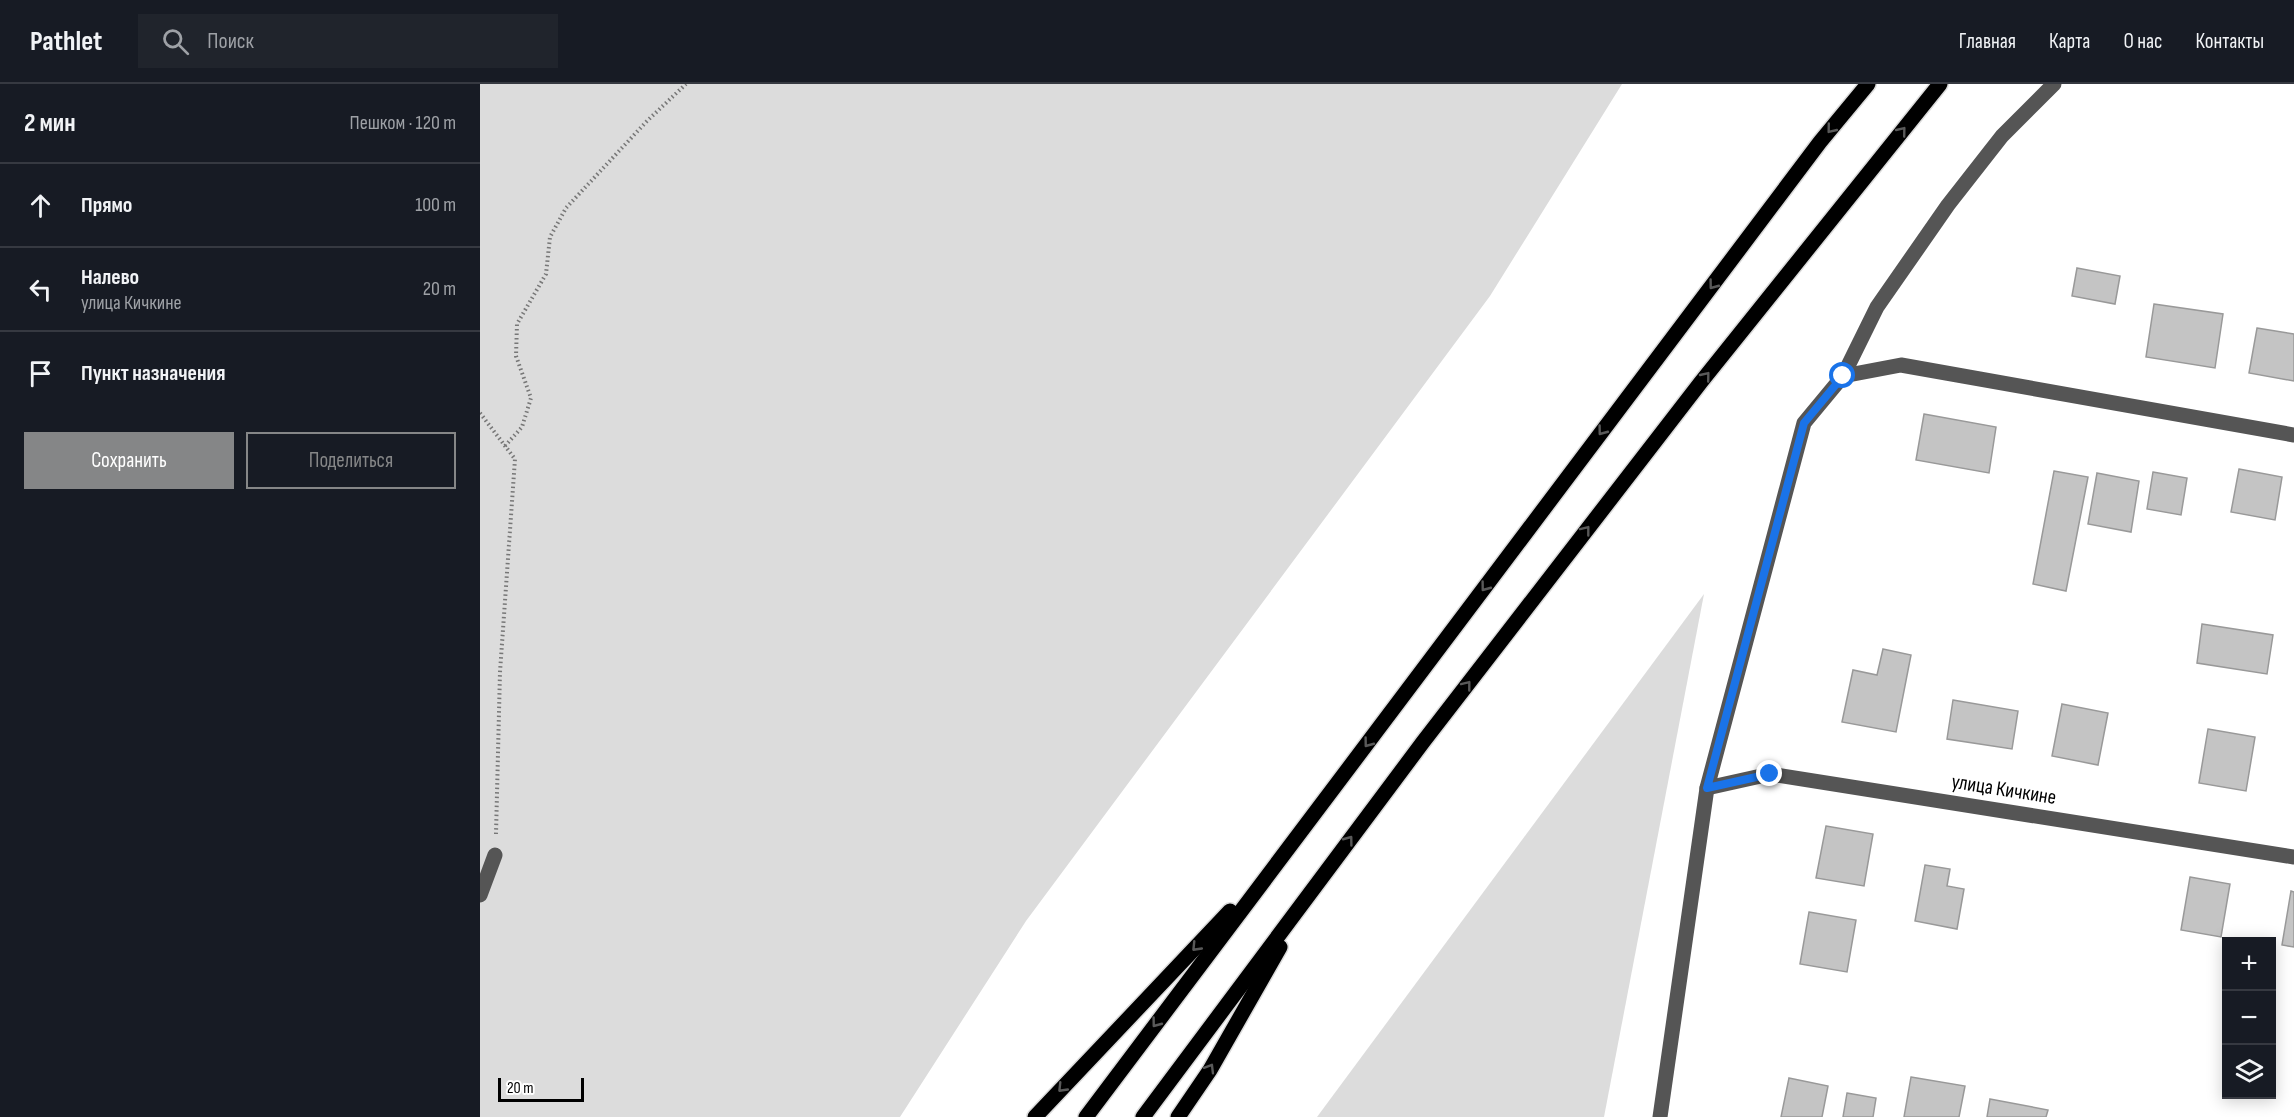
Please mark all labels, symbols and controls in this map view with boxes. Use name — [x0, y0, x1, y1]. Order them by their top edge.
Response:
search box — [138, 14, 558, 68]
text: Pathlet — [30, 25, 102, 58]
icon: search — [159, 25, 192, 58]
text: Поиск — [207, 28, 254, 55]
text: Главная — [1959, 29, 2016, 54]
text: Карта — [2049, 29, 2090, 54]
text: О нас — [2123, 29, 2162, 54]
text: Контакты — [2195, 29, 2264, 54]
text: 2 мин — [24, 108, 76, 139]
text: Пешком · 120 m — [350, 111, 456, 135]
one-way arrow — [1827, 122, 1838, 133]
one-way arrow — [1895, 127, 1906, 138]
icon: ahead — [24, 189, 57, 222]
text: Прямо — [81, 192, 132, 219]
text: 100 m — [415, 193, 456, 217]
text: Налево — [81, 264, 139, 291]
icon: left — [24, 273, 57, 306]
text: 20 m — [423, 277, 456, 301]
one-way arrow — [1709, 278, 1720, 289]
text: улица Кичкине — [81, 291, 182, 315]
icon: arrive — [24, 357, 57, 390]
text: Пункт назначения — [81, 360, 225, 387]
route start — [1829, 362, 1855, 388]
one-way arrow — [1698, 372, 1709, 383]
one-way arrow — [1599, 425, 1610, 436]
button: Сохранить — [24, 432, 234, 489]
button: Поделиться — [246, 432, 456, 489]
one-way arrow — [1579, 526, 1590, 537]
one-way arrow — [1481, 580, 1492, 591]
one-way arrow — [1460, 680, 1471, 691]
one-way arrow — [1364, 736, 1375, 747]
route end — [1756, 760, 1782, 786]
street label: улица Кичкине — [1950, 769, 2058, 810]
one-way arrow — [1342, 836, 1353, 847]
map controls — [2222, 937, 2276, 1099]
button: + — [2222, 937, 2276, 991]
one-way arrow — [1192, 941, 1203, 951]
button: − — [2222, 991, 2276, 1045]
one-way arrow — [1153, 1017, 1164, 1028]
button: layers — [2222, 1045, 2276, 1099]
one-way arrow — [1203, 1064, 1215, 1074]
scale bar — [498, 1075, 584, 1102]
text: 20 m — [507, 1079, 534, 1098]
one-way arrow — [1058, 1081, 1069, 1092]

